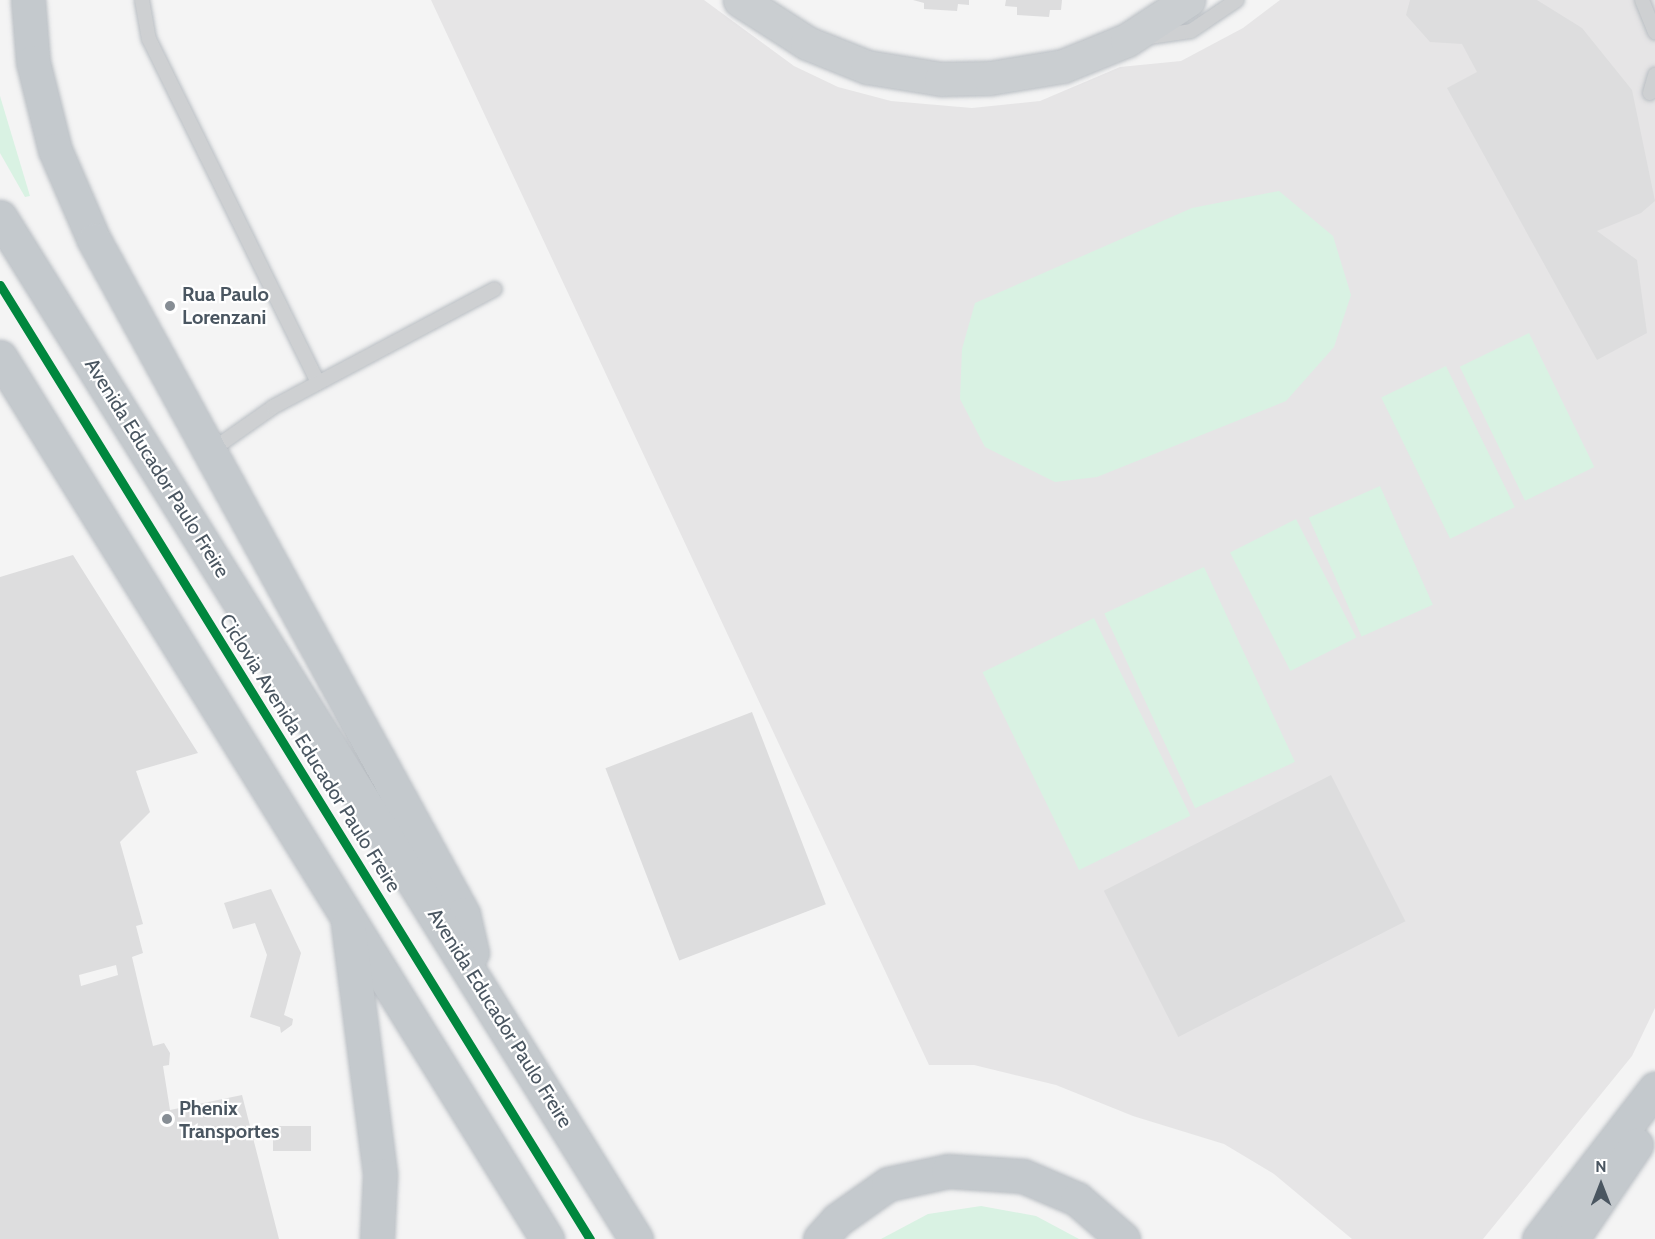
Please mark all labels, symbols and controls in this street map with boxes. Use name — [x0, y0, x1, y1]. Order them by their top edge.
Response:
place label: Rua Paulo Lorenzani — [182, 282, 269, 329]
marker: Rua Paulo Lorenzani — [163, 299, 177, 313]
street label: Avenida Educador Paulo Freire — [80, 354, 234, 582]
street label: Ciclovia Avenida Educador Paulo Freire — [214, 609, 406, 897]
street label: Avenida Educador Paulo Freire — [423, 904, 577, 1132]
place label: Phenix Transportes — [179, 1096, 279, 1143]
marker: Phenix Transportes — [160, 1112, 174, 1126]
north arrow — [1571, 1155, 1631, 1215]
text: N — [1595, 1157, 1607, 1176]

